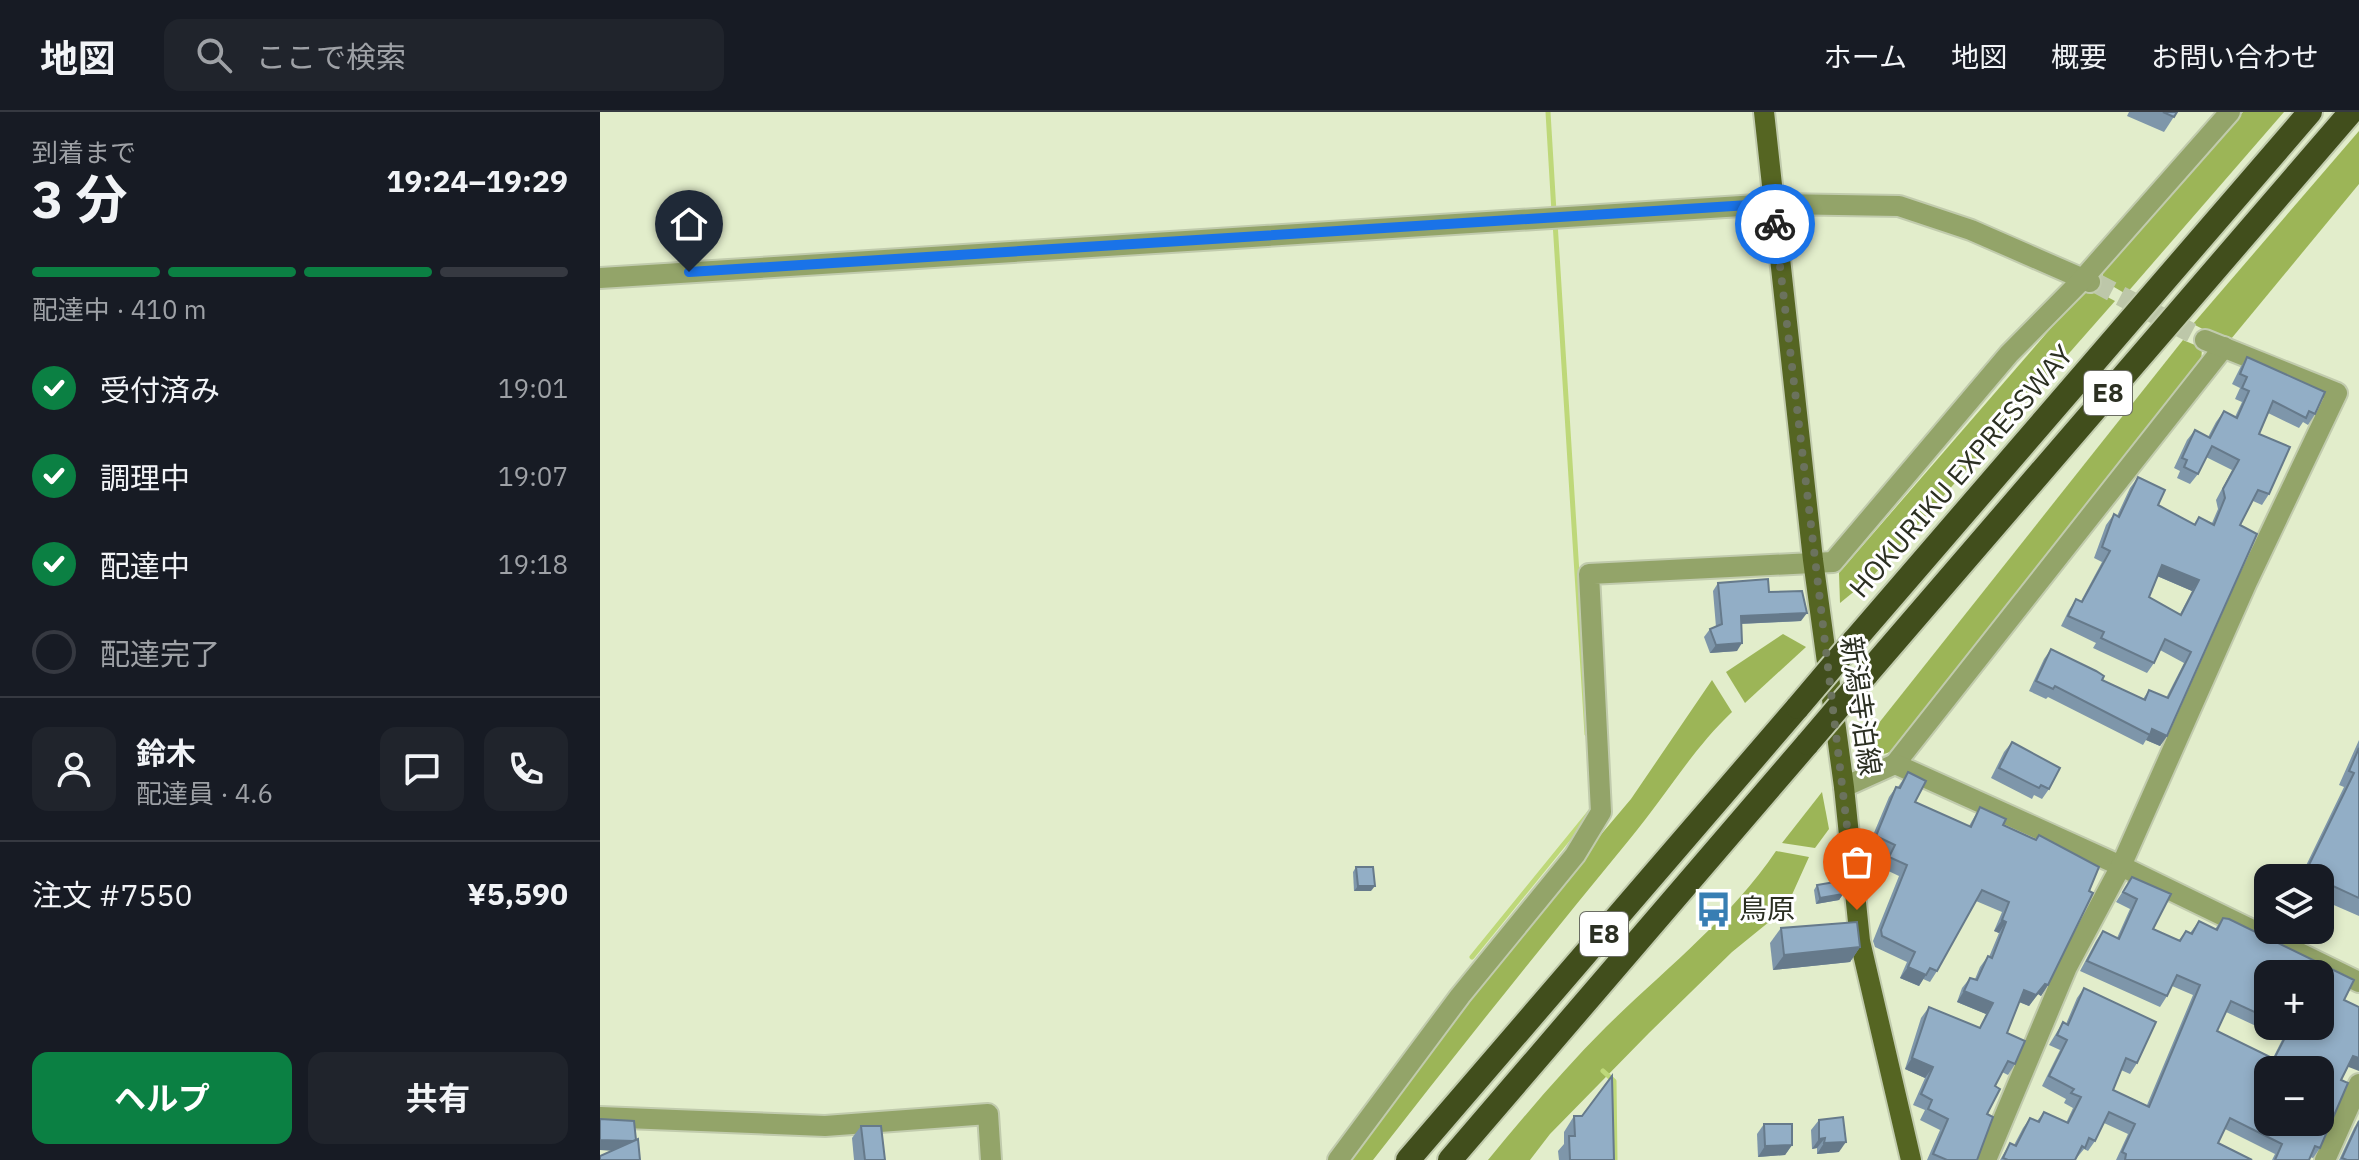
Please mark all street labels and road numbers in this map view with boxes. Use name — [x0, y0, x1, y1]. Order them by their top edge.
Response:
street label: HOKURIKU EXPRESSWAY — [1840, 336, 2081, 605]
road number: E8 — [2084, 371, 2132, 415]
street label: 新潟寺泊線 — [1833, 634, 1890, 778]
road number: E8 — [1580, 912, 1628, 956]

